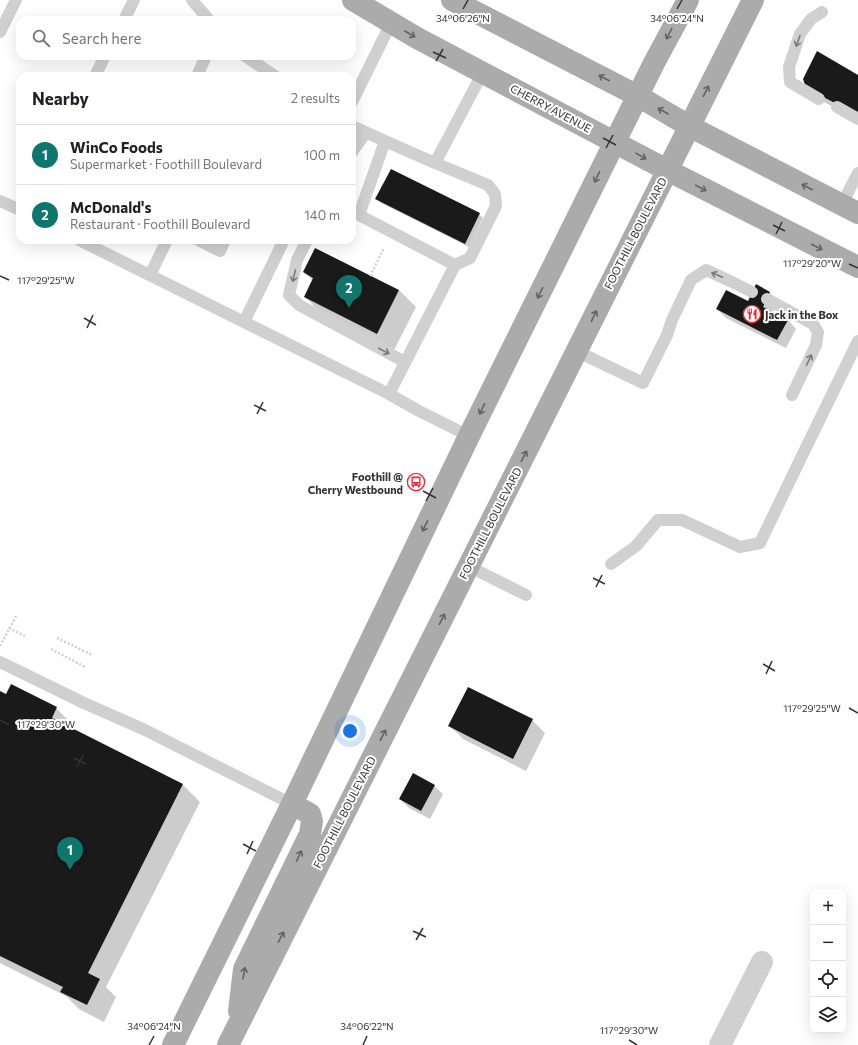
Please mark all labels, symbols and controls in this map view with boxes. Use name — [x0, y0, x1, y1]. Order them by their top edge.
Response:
text: 34°06'26"N — [436, 12, 490, 24]
text: 34°06'24"N — [650, 12, 704, 24]
search box — [16, 16, 356, 60]
icon: search — [30, 27, 52, 49]
one-way arrow — [665, 28, 673, 40]
text: Search here — [62, 29, 141, 47]
one-way arrow — [404, 30, 416, 38]
one-way arrow — [793, 34, 801, 46]
one-way arrow — [598, 74, 610, 82]
street label: CHERRY AVENUE — [508, 81, 594, 135]
one-way arrow — [703, 85, 710, 97]
text: Nearby — [32, 88, 89, 109]
text: 2 results — [291, 90, 340, 106]
one-way arrow — [658, 107, 669, 115]
text: WinCo Foods — [70, 138, 163, 156]
text: 1 — [42, 147, 48, 163]
text: 100 m — [304, 147, 340, 163]
one-way arrow — [635, 152, 647, 160]
text: Supermarket · Foothill Boulevard — [70, 156, 262, 172]
one-way arrow — [593, 170, 601, 182]
street label: FOOTHILL BOULEVARD — [601, 175, 669, 291]
one-way arrow — [801, 183, 813, 190]
one-way arrow — [695, 184, 707, 192]
text: McDonald's — [70, 198, 151, 216]
text: 2 — [41, 207, 49, 223]
text: 140 m — [304, 207, 340, 223]
text: Restaurant · Foothill Boulevard — [70, 216, 250, 232]
one-way arrow — [811, 243, 823, 251]
text: 117°29'20"W — [783, 257, 841, 269]
one-way arrow — [289, 269, 297, 282]
one-way arrow — [712, 271, 724, 278]
text: 117°29'25"W — [17, 274, 75, 286]
pin: 2 — [336, 275, 362, 308]
one-way arrow — [536, 287, 543, 299]
restaurant icon: Jack in the Box — [742, 304, 762, 324]
place label: Jack in the Box — [765, 308, 839, 322]
one-way arrow — [591, 310, 598, 322]
one-way arrow — [378, 347, 390, 355]
one-way arrow — [806, 354, 813, 366]
one-way arrow — [478, 403, 485, 415]
one-way arrow — [521, 450, 528, 462]
street label: FOOTHILL BOULEVARD — [456, 465, 524, 581]
place label: Foothill @ Cherry Westbound — [308, 470, 403, 496]
bus stop icon: Foothill @ Cherry Westbound — [406, 472, 426, 492]
one-way arrow — [421, 520, 428, 532]
one-way arrow — [438, 614, 446, 626]
text: 117°29'25"W — [783, 702, 841, 714]
text: 117°29'30"W — [17, 718, 75, 730]
your location — [340, 721, 360, 741]
one-way arrow — [380, 730, 387, 742]
street label: FOOTHILL BOULEVARD — [310, 754, 378, 870]
pin: 1 — [57, 837, 83, 870]
one-way arrow — [296, 850, 303, 862]
map controls — [810, 889, 846, 1033]
button: + — [810, 889, 846, 925]
button: − — [810, 925, 846, 961]
one-way arrow — [278, 932, 285, 944]
button: locate — [810, 961, 846, 997]
one-way arrow — [240, 967, 248, 980]
button: layers — [810, 997, 846, 1033]
text: 34°06'24"N — [127, 1020, 181, 1032]
text: 34°06'22"N — [340, 1020, 394, 1032]
text: 117°29'30"W — [600, 1024, 658, 1036]

